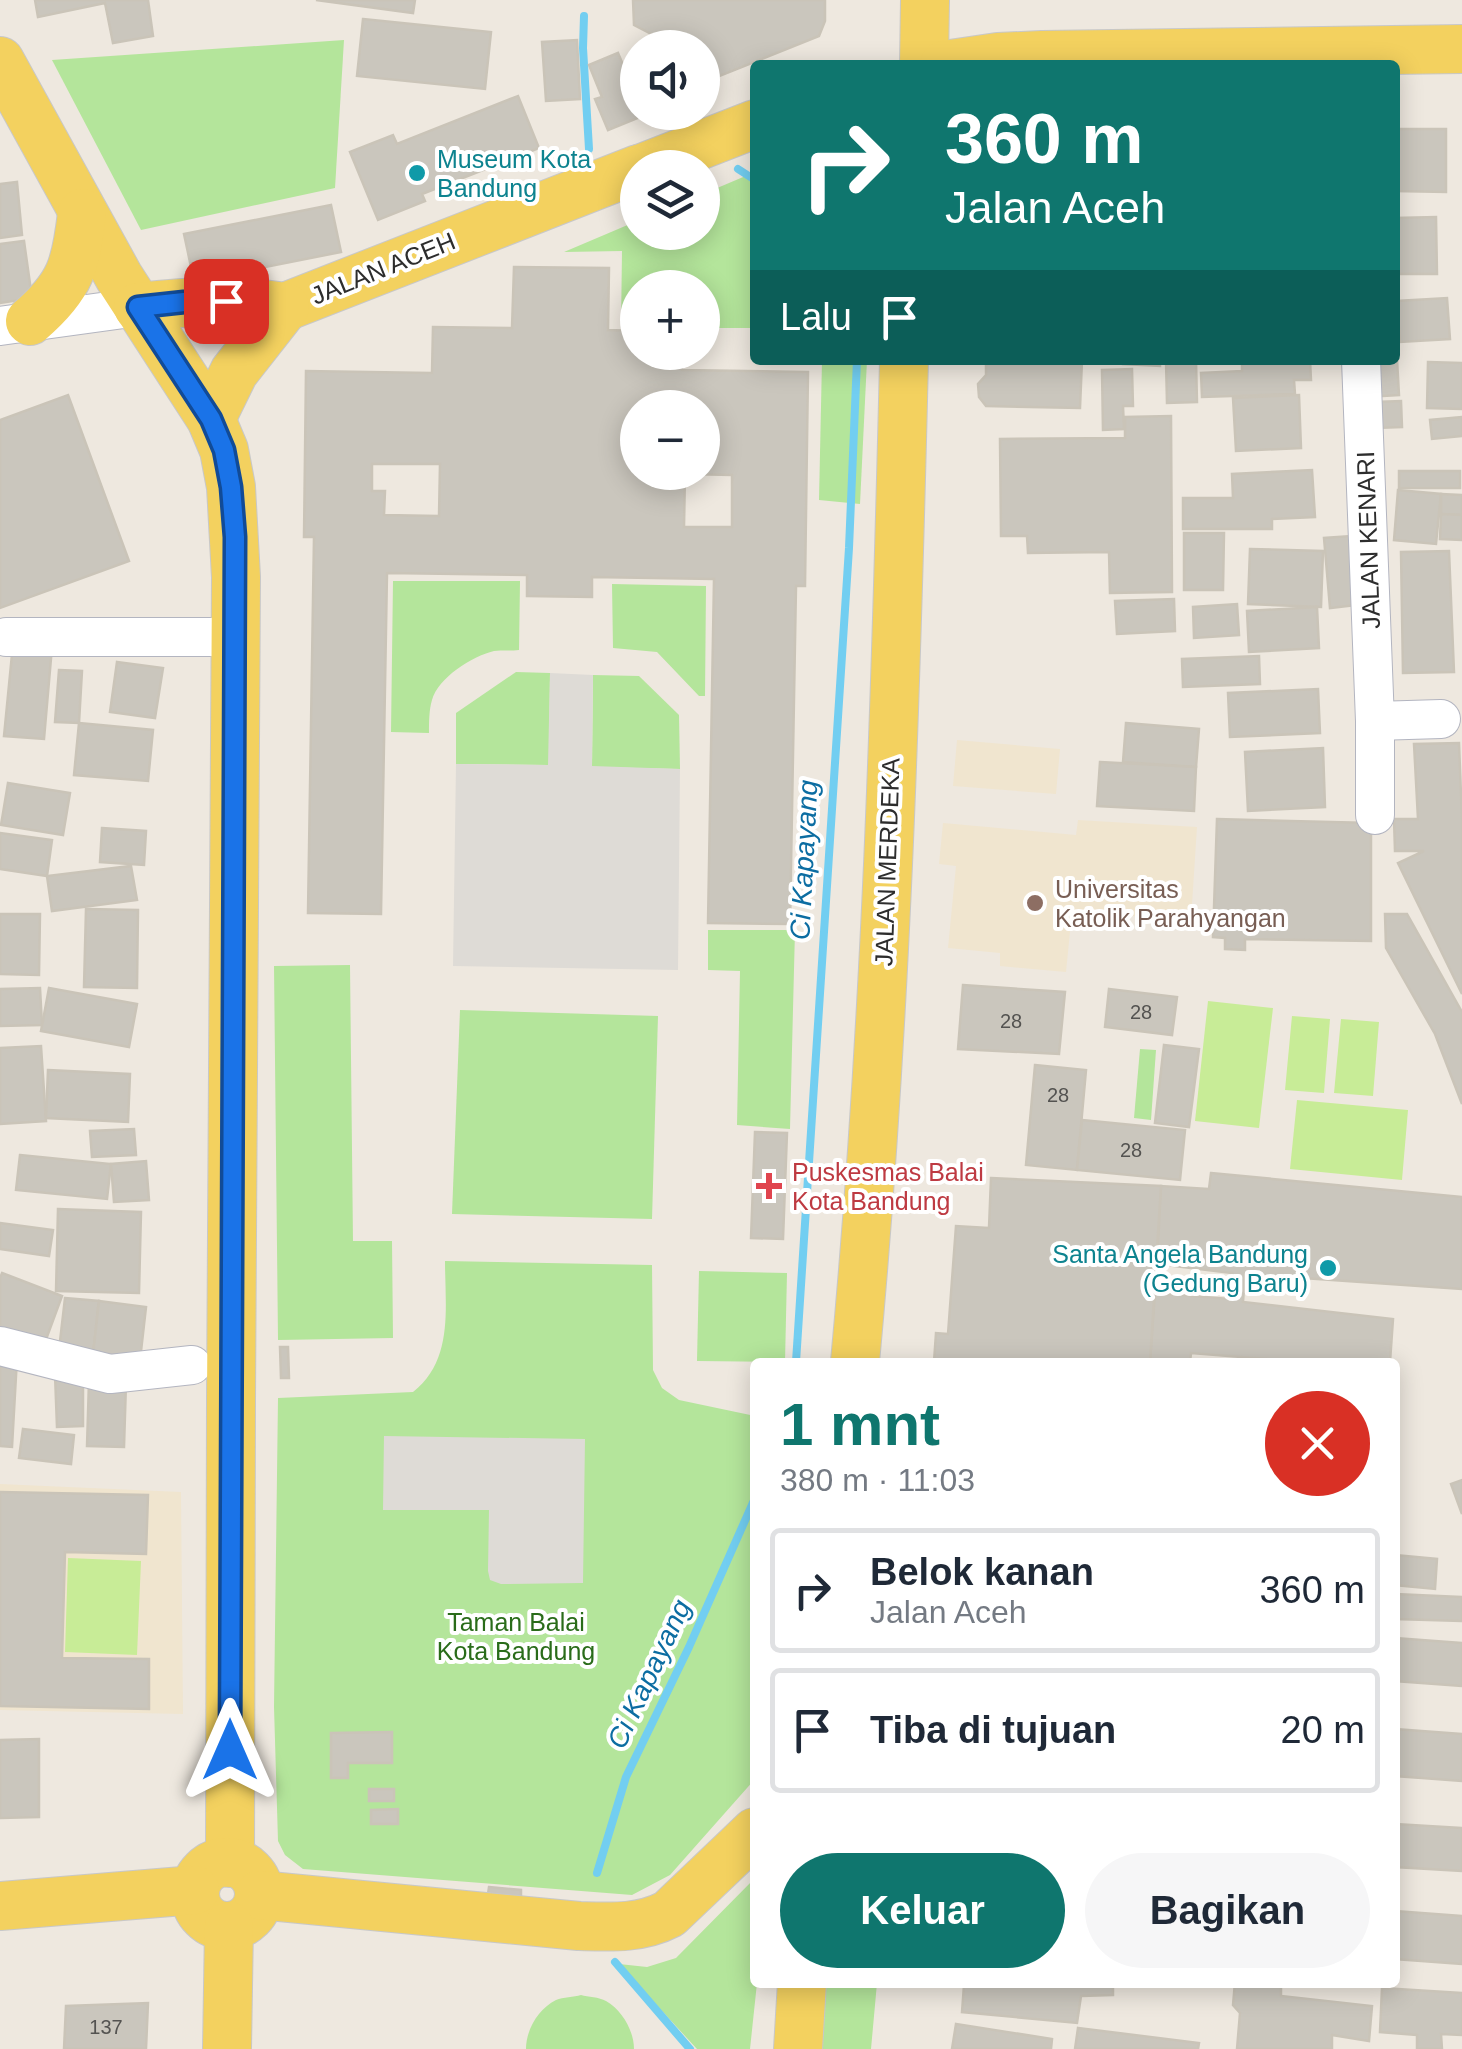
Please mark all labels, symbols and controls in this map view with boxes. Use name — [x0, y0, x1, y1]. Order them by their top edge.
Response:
map controls — [620, 30, 720, 490]
button: sound — [620, 30, 720, 130]
icon: right — [780, 100, 910, 230]
text: 360 m — [945, 100, 1143, 178]
place label: Museum Kota Bandung — [437, 145, 591, 202]
button: layers — [620, 150, 720, 250]
marker: Museum Kota Bandung — [406, 162, 428, 184]
text: Jalan Aceh — [945, 182, 1165, 233]
street label: JALAN ACEH — [307, 226, 459, 310]
pin — [184, 259, 269, 344]
button: + — [620, 270, 720, 370]
icon: arrive — [199, 274, 254, 329]
icon: arrive — [872, 290, 927, 345]
text: Lalu — [780, 296, 852, 338]
button: − — [620, 390, 720, 490]
street label: JALAN KENARI — [1351, 451, 1385, 629]
street label: JALAN MERDEKA — [869, 757, 905, 967]
water label: Ci Kapayang — [784, 779, 824, 941]
place label: Universitas Katolik Parahyangan — [1055, 875, 1286, 932]
marker: Universitas Katolik Parahyangan — [1024, 892, 1046, 914]
house number: 28 — [1130, 1001, 1152, 1023]
house number: 28 — [1000, 1010, 1022, 1032]
house number: 28 — [1047, 1084, 1069, 1106]
house number: 28 — [1120, 1139, 1142, 1161]
place label: Puskesmas Balai Kota Bandung — [792, 1158, 984, 1215]
marker: Puskesmas Balai Kota Bandung — [756, 1173, 782, 1199]
place label: Santa Angela Bandung (Gedung Baru) — [1052, 1240, 1308, 1297]
marker: Santa Angela Bandung (Gedung Baru) — [1317, 1257, 1339, 1279]
text: 1 mnt — [780, 1391, 940, 1458]
button: close — [1265, 1391, 1370, 1496]
text: 380 m · 11:03 — [780, 1462, 975, 1498]
text: Belok kanan — [870, 1551, 1094, 1593]
icon: right — [785, 1563, 840, 1618]
text: 360 m — [1259, 1569, 1365, 1611]
water label: Ci Kapayang — [601, 1594, 697, 1753]
text: Jalan Aceh — [870, 1594, 1027, 1630]
park label: Taman Balai Kota Bandung — [437, 1608, 595, 1665]
position arrow — [178, 1698, 282, 1802]
icon: arrive — [785, 1703, 840, 1758]
text: Tiba di tujuan — [870, 1709, 1116, 1751]
text: 20 m — [1281, 1709, 1365, 1751]
button: Keluar — [780, 1853, 1065, 1968]
button: Bagikan — [1085, 1853, 1370, 1968]
house number: 137 — [89, 2016, 123, 2038]

